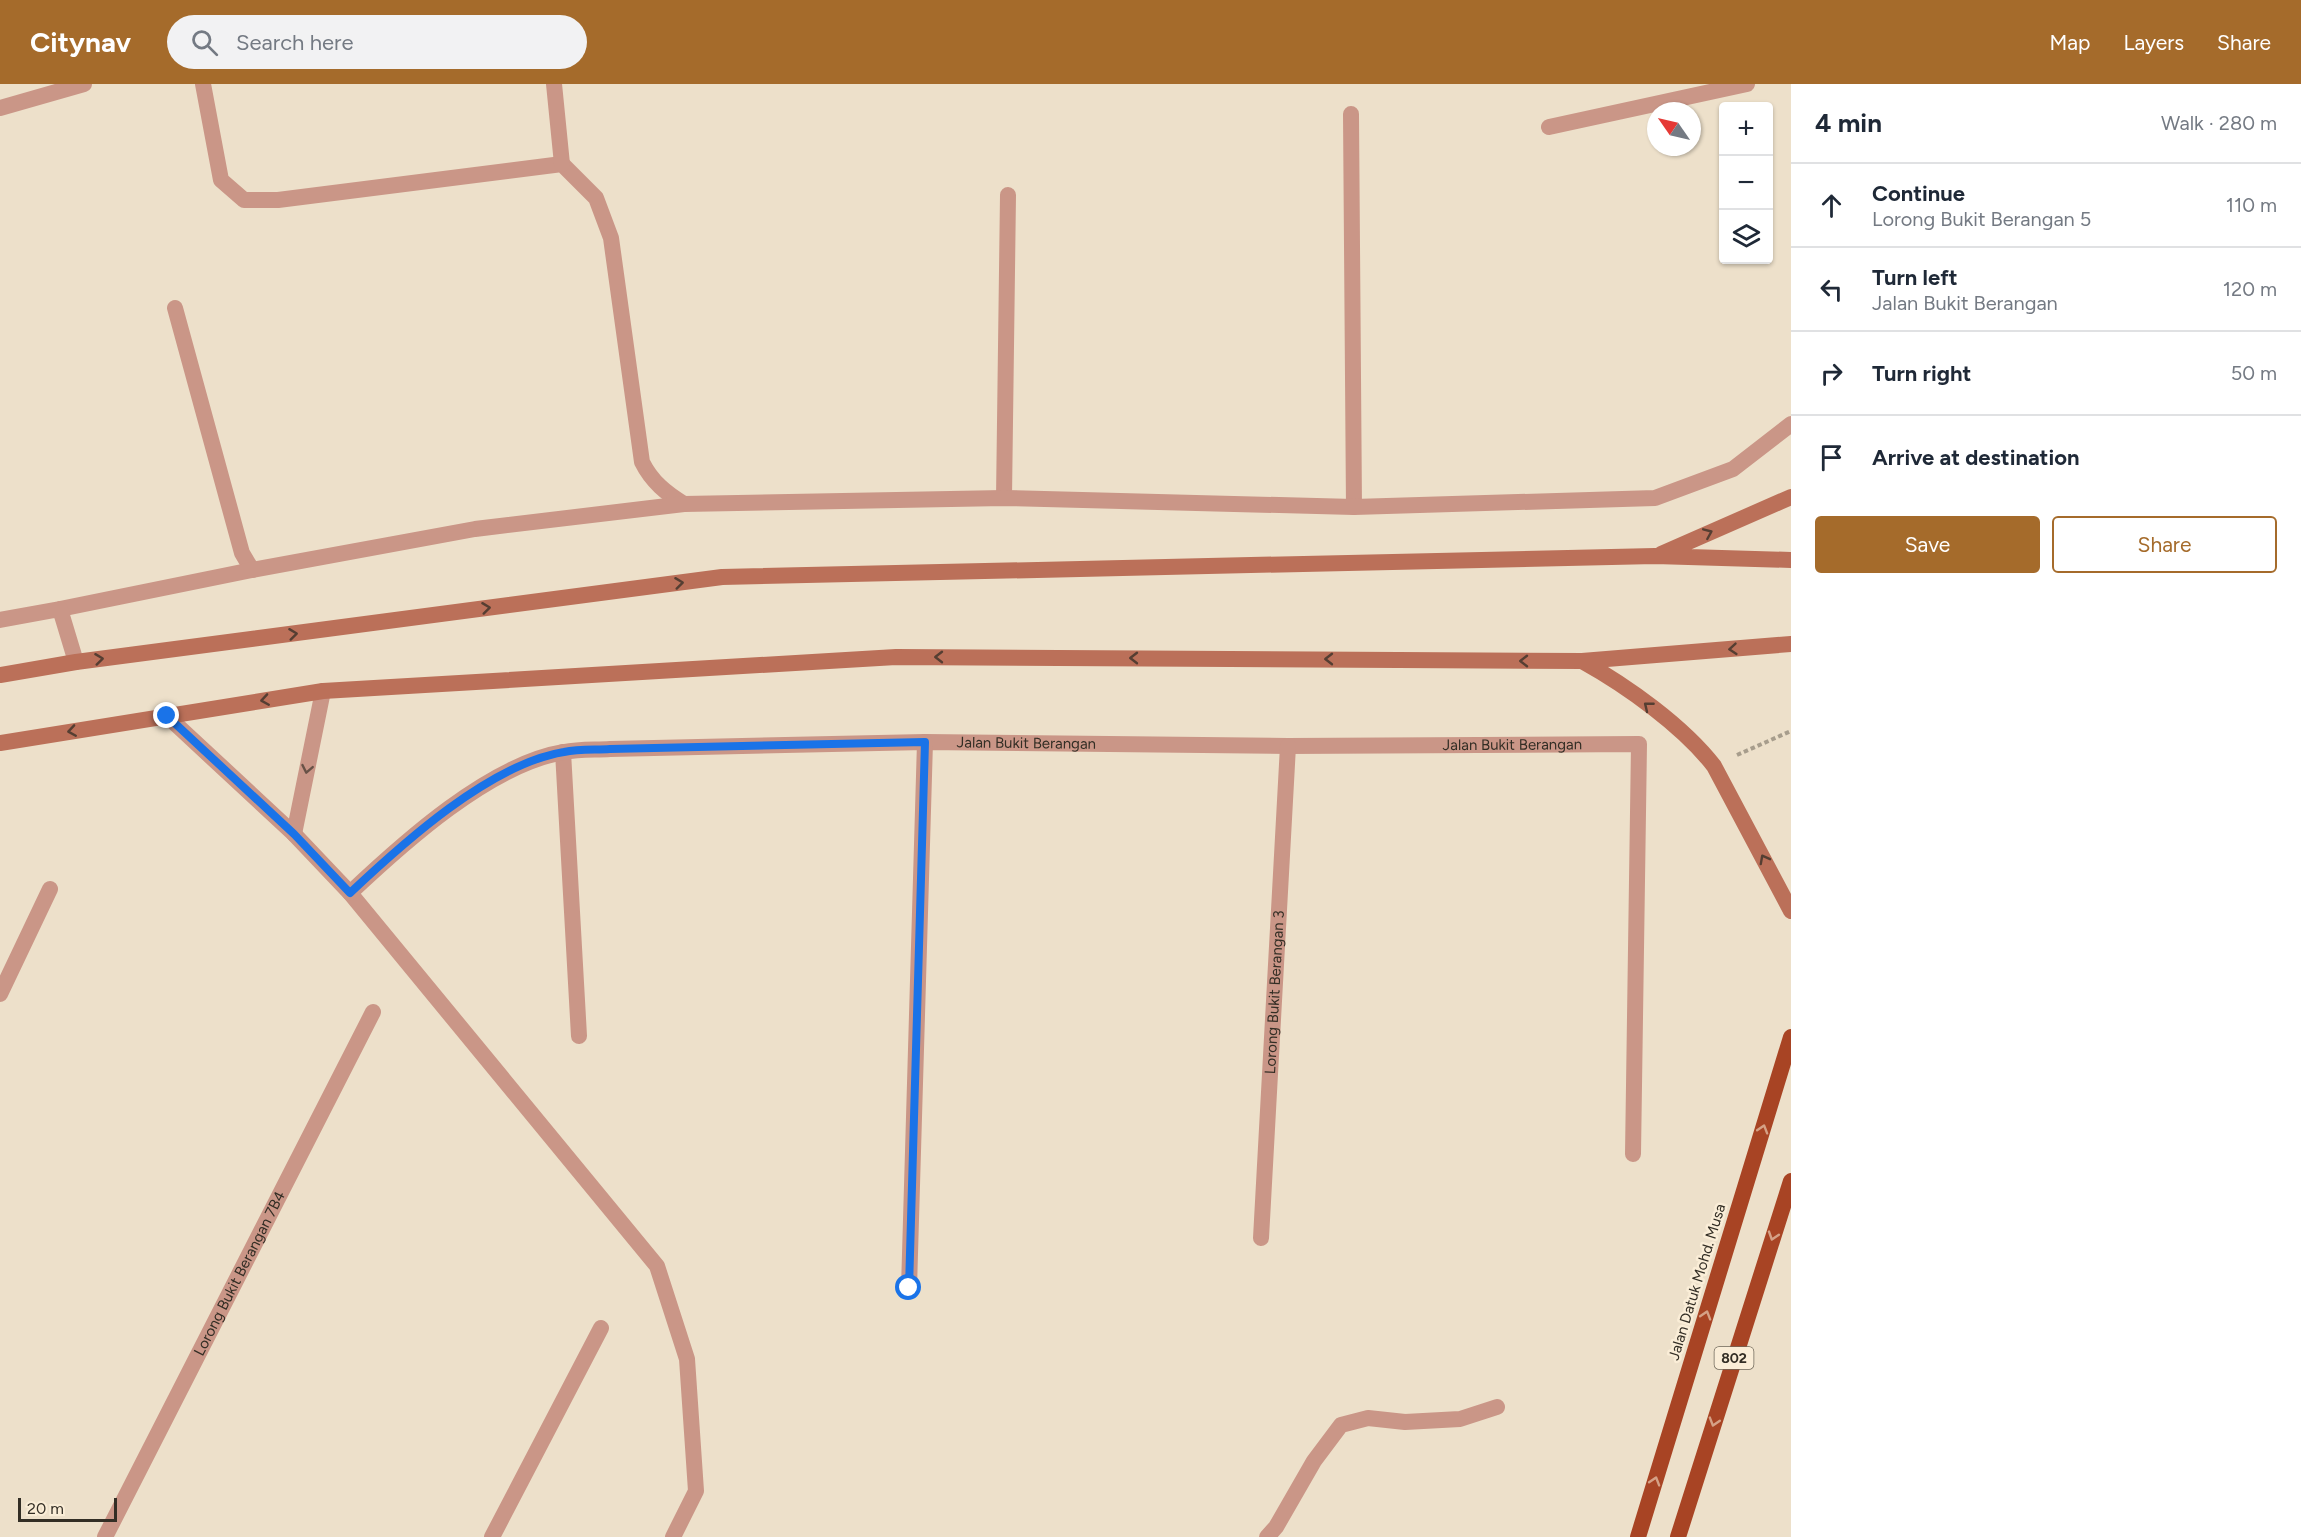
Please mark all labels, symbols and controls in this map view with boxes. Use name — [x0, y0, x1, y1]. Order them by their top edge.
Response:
search box — [167, 15, 587, 69]
text: Citynav — [30, 25, 131, 59]
icon: search — [188, 26, 221, 59]
text: Search here — [236, 29, 354, 56]
text: Map — [2050, 30, 2090, 55]
text: Layers — [2123, 30, 2184, 55]
text: Share — [2217, 30, 2271, 55]
north arrow — [1647, 102, 1701, 156]
map controls — [1719, 102, 1773, 264]
button: + — [1719, 102, 1773, 156]
text: 4 min — [1815, 107, 1882, 139]
text: Walk · 280 m — [2161, 111, 2277, 135]
button: − — [1719, 156, 1773, 210]
text: Continue — [1872, 180, 1965, 207]
icon: ahead — [1815, 189, 1848, 222]
text: 110 m — [2226, 193, 2277, 217]
text: Lorong Bukit Berangan 5 — [1872, 207, 2091, 231]
button: layers — [1719, 210, 1773, 264]
text: Turn left — [1872, 264, 1958, 291]
icon: left — [1815, 273, 1848, 306]
text: 120 m — [2223, 277, 2277, 301]
text: Jalan Bukit Berangan — [1872, 291, 2058, 315]
icon: right — [1815, 357, 1848, 390]
text: Turn right — [1872, 360, 1971, 387]
text: 50 m — [2231, 361, 2277, 385]
icon: arrive — [1815, 441, 1848, 474]
text: Arrive at destination — [1872, 444, 2080, 471]
button: Save — [1815, 516, 2040, 573]
button: Share — [2052, 516, 2277, 573]
one-way arrow — [1702, 528, 1713, 540]
one-way arrow — [675, 577, 684, 590]
one-way arrow — [481, 603, 490, 615]
one-way arrow — [288, 628, 297, 640]
one-way arrow — [1728, 642, 1737, 655]
one-way arrow — [934, 651, 943, 663]
one-way arrow — [1129, 652, 1138, 664]
one-way arrow — [95, 653, 104, 666]
one-way arrow — [1324, 653, 1333, 665]
one-way arrow — [1519, 654, 1528, 667]
one-way arrow — [260, 694, 269, 706]
route end — [153, 702, 179, 728]
one-way arrow — [1644, 702, 1655, 713]
one-way arrow — [68, 725, 77, 737]
street label: Jalan Bukit Berangan — [956, 733, 1096, 753]
street label: Jalan Bukit Berangan — [1442, 735, 1582, 754]
one-way arrow — [301, 764, 314, 774]
one-way arrow — [1760, 855, 1771, 865]
street label: Lorong Bukit Berangan 3 — [1261, 910, 1288, 1075]
one-way arrow — [1756, 1124, 1768, 1135]
street label: Lorong Bukit Berangan 7B4 — [190, 1188, 289, 1359]
street label: Jalan Datuk Mohd. Musa — [1665, 1202, 1729, 1362]
one-way arrow — [1768, 1230, 1780, 1241]
route start — [895, 1274, 921, 1300]
one-way arrow — [1699, 1310, 1711, 1321]
road number: 802 — [1714, 1347, 1754, 1369]
one-way arrow — [1708, 1416, 1721, 1427]
one-way arrow — [1648, 1476, 1660, 1487]
scale bar — [18, 1495, 117, 1522]
text: 20 m — [27, 1499, 64, 1518]

